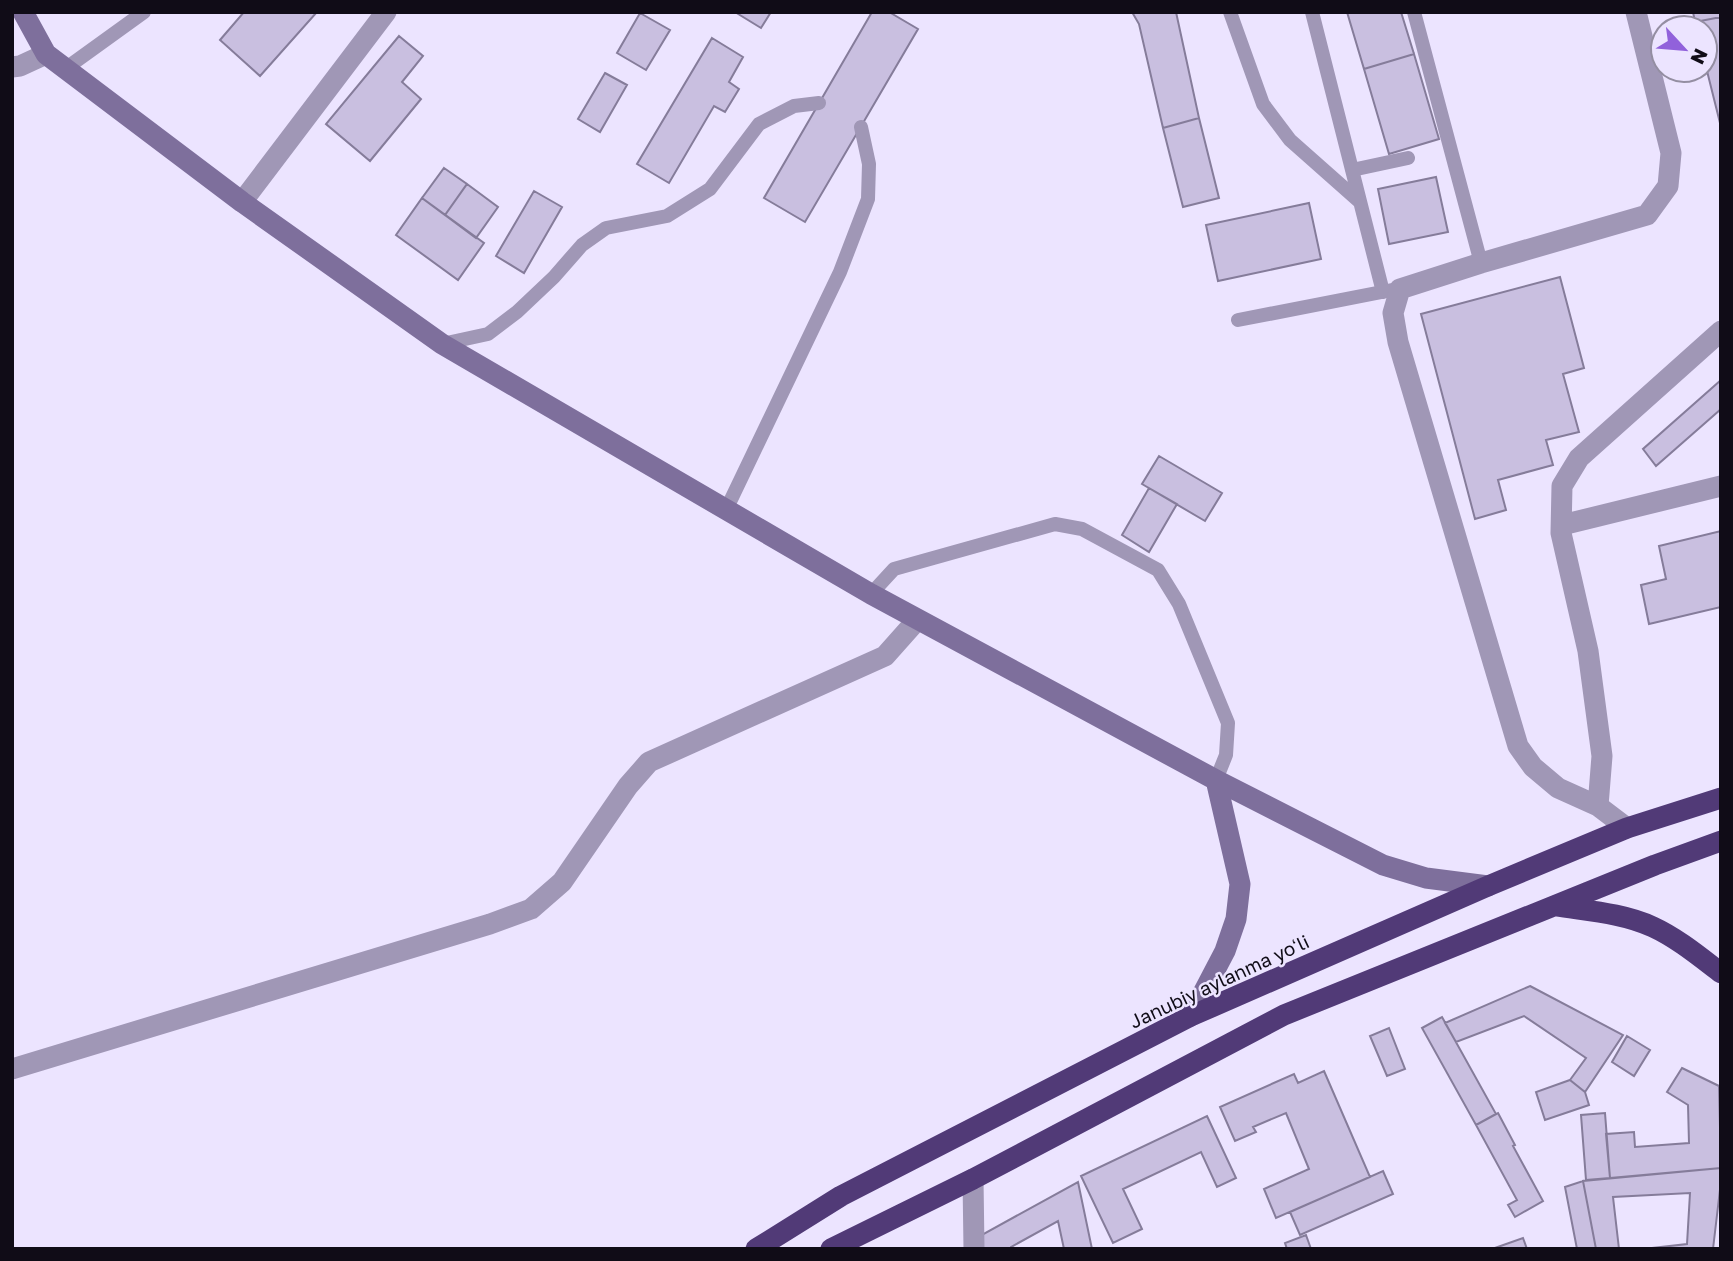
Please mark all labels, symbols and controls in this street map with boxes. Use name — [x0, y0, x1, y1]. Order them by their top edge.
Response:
north arrow — [1649, 14, 1719, 84]
text: N — [1686, 45, 1713, 68]
street label: Janubiy aylanma yoʻli — [1126, 929, 1312, 1033]

